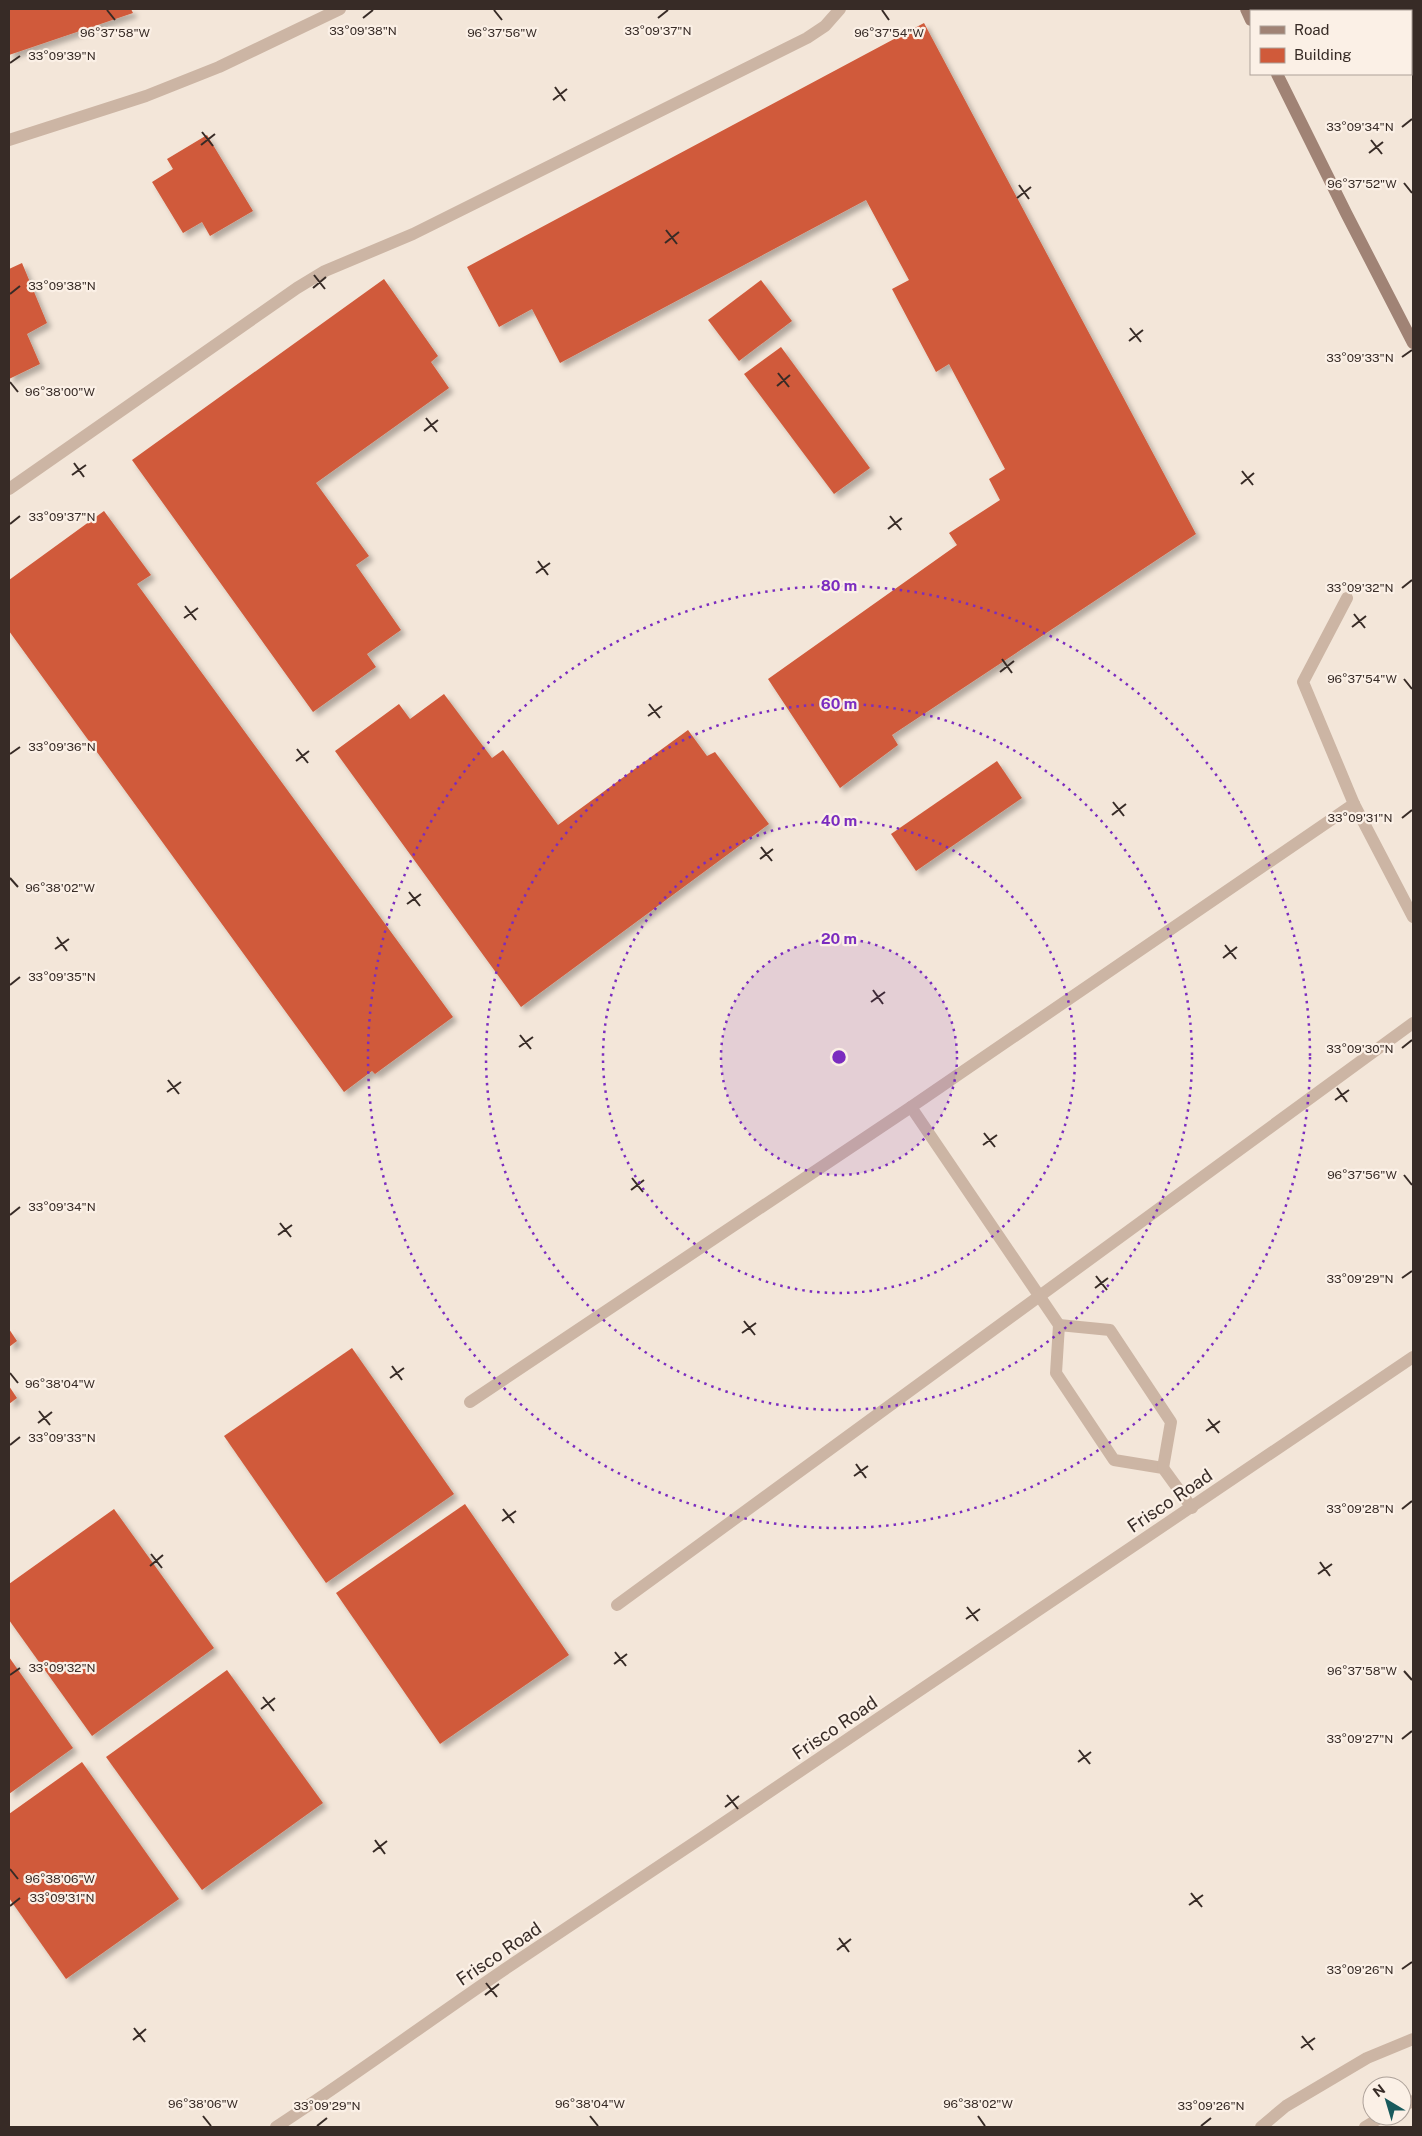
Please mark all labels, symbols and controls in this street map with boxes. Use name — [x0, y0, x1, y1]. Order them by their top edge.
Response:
legend — [1250, 10, 1412, 75]
text: Road — [1294, 21, 1330, 38]
text: 33°09'38"N — [329, 24, 397, 38]
text: 33°09'37"N — [624, 24, 692, 38]
text: 96°37'58"W — [80, 26, 151, 40]
text: 96°37'56"W — [467, 26, 537, 40]
text: 96°37'54"W — [854, 26, 924, 40]
text: Building — [1294, 46, 1352, 63]
text: 33°09'39"N — [28, 49, 96, 63]
text: 33°09'34"N — [1326, 120, 1394, 134]
text: 96°37'52"W — [1327, 177, 1397, 191]
text: 33°09'38"N — [28, 279, 96, 293]
text: 33°09'33"N — [1326, 351, 1394, 365]
text: 96°38'00"W — [25, 385, 95, 399]
text: 33°09'37"N — [28, 510, 96, 524]
text: 80 m — [821, 577, 857, 594]
text: 33°09'32"N — [1326, 581, 1394, 595]
text: 96°37'54"W — [1327, 672, 1397, 686]
text: 60 m — [821, 695, 857, 712]
text: 33°09'36"N — [28, 740, 96, 754]
text: 33°09'31"N — [1328, 811, 1392, 825]
text: 40 m — [821, 812, 857, 829]
text: 96°38'02"W — [25, 881, 95, 895]
text: 20 m — [821, 930, 857, 947]
text: 33°09'35"N — [28, 970, 96, 984]
text: 33°09'30"N — [1326, 1042, 1394, 1056]
centre of rings — [830, 1048, 848, 1066]
text: 96°37'56"W — [1327, 1168, 1397, 1182]
text: 33°09'34"N — [28, 1200, 96, 1214]
text: 33°09'29"N — [1326, 1272, 1394, 1286]
text: 96°38'04"W — [25, 1377, 96, 1391]
text: 33°09'33"N — [28, 1431, 96, 1445]
street label: Frisco Road — [1123, 1464, 1216, 1537]
text: 33°09'28"N — [1326, 1502, 1394, 1516]
text: 33°09'32"N — [28, 1661, 96, 1675]
text: 96°37'58"W — [1327, 1664, 1398, 1678]
street label: Frisco Road — [788, 1691, 881, 1764]
text: 33°09'27"N — [1327, 1732, 1393, 1746]
text: 96°38'06"W — [25, 1872, 96, 1886]
text: 33°09'31"N — [30, 1891, 94, 1905]
street label: Frisco Road — [452, 1917, 545, 1990]
text: 33°09'26"N — [1326, 1963, 1394, 1977]
north arrow — [1362, 2076, 1412, 2126]
text: N — [1370, 2081, 1388, 2100]
text: 96°38'06"W — [168, 2097, 239, 2111]
text: 96°38'04"W — [555, 2097, 626, 2111]
text: 96°38'02"W — [943, 2097, 1013, 2111]
text: 33°09'29"N — [293, 2099, 361, 2113]
text: 33°09'26"N — [1177, 2099, 1245, 2113]

